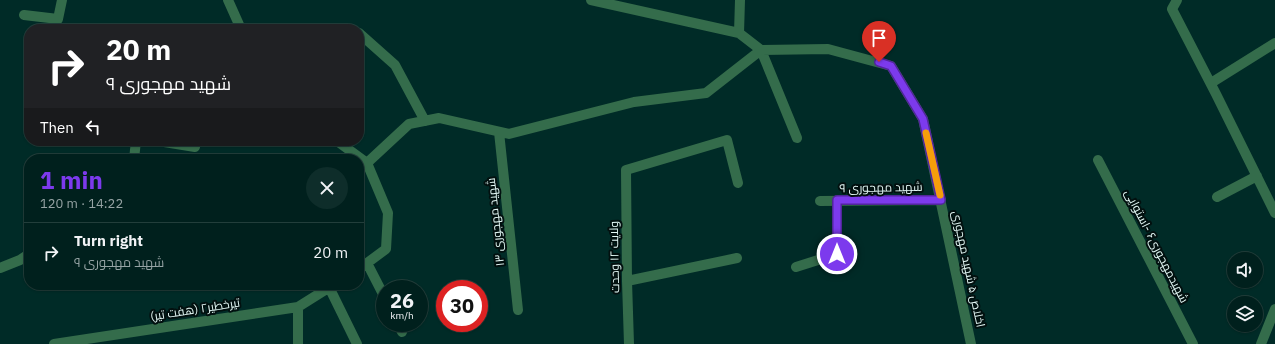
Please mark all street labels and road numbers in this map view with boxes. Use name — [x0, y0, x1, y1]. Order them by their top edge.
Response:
street label: شهید مهجوری ۱۳ — [483, 177, 507, 267]
street label: شهید مهجوری ۹ — [839, 179, 923, 195]
street label: شهیدمهجوری۶ -استوایی — [1122, 187, 1192, 305]
street label: اخلاص ۵ شهید مهجوری — [949, 209, 989, 329]
street label: ولایت ۱۲ وحدت — [606, 221, 622, 293]
street label: تیرخطیر۲ (هفت تیر) — [149, 294, 242, 323]

